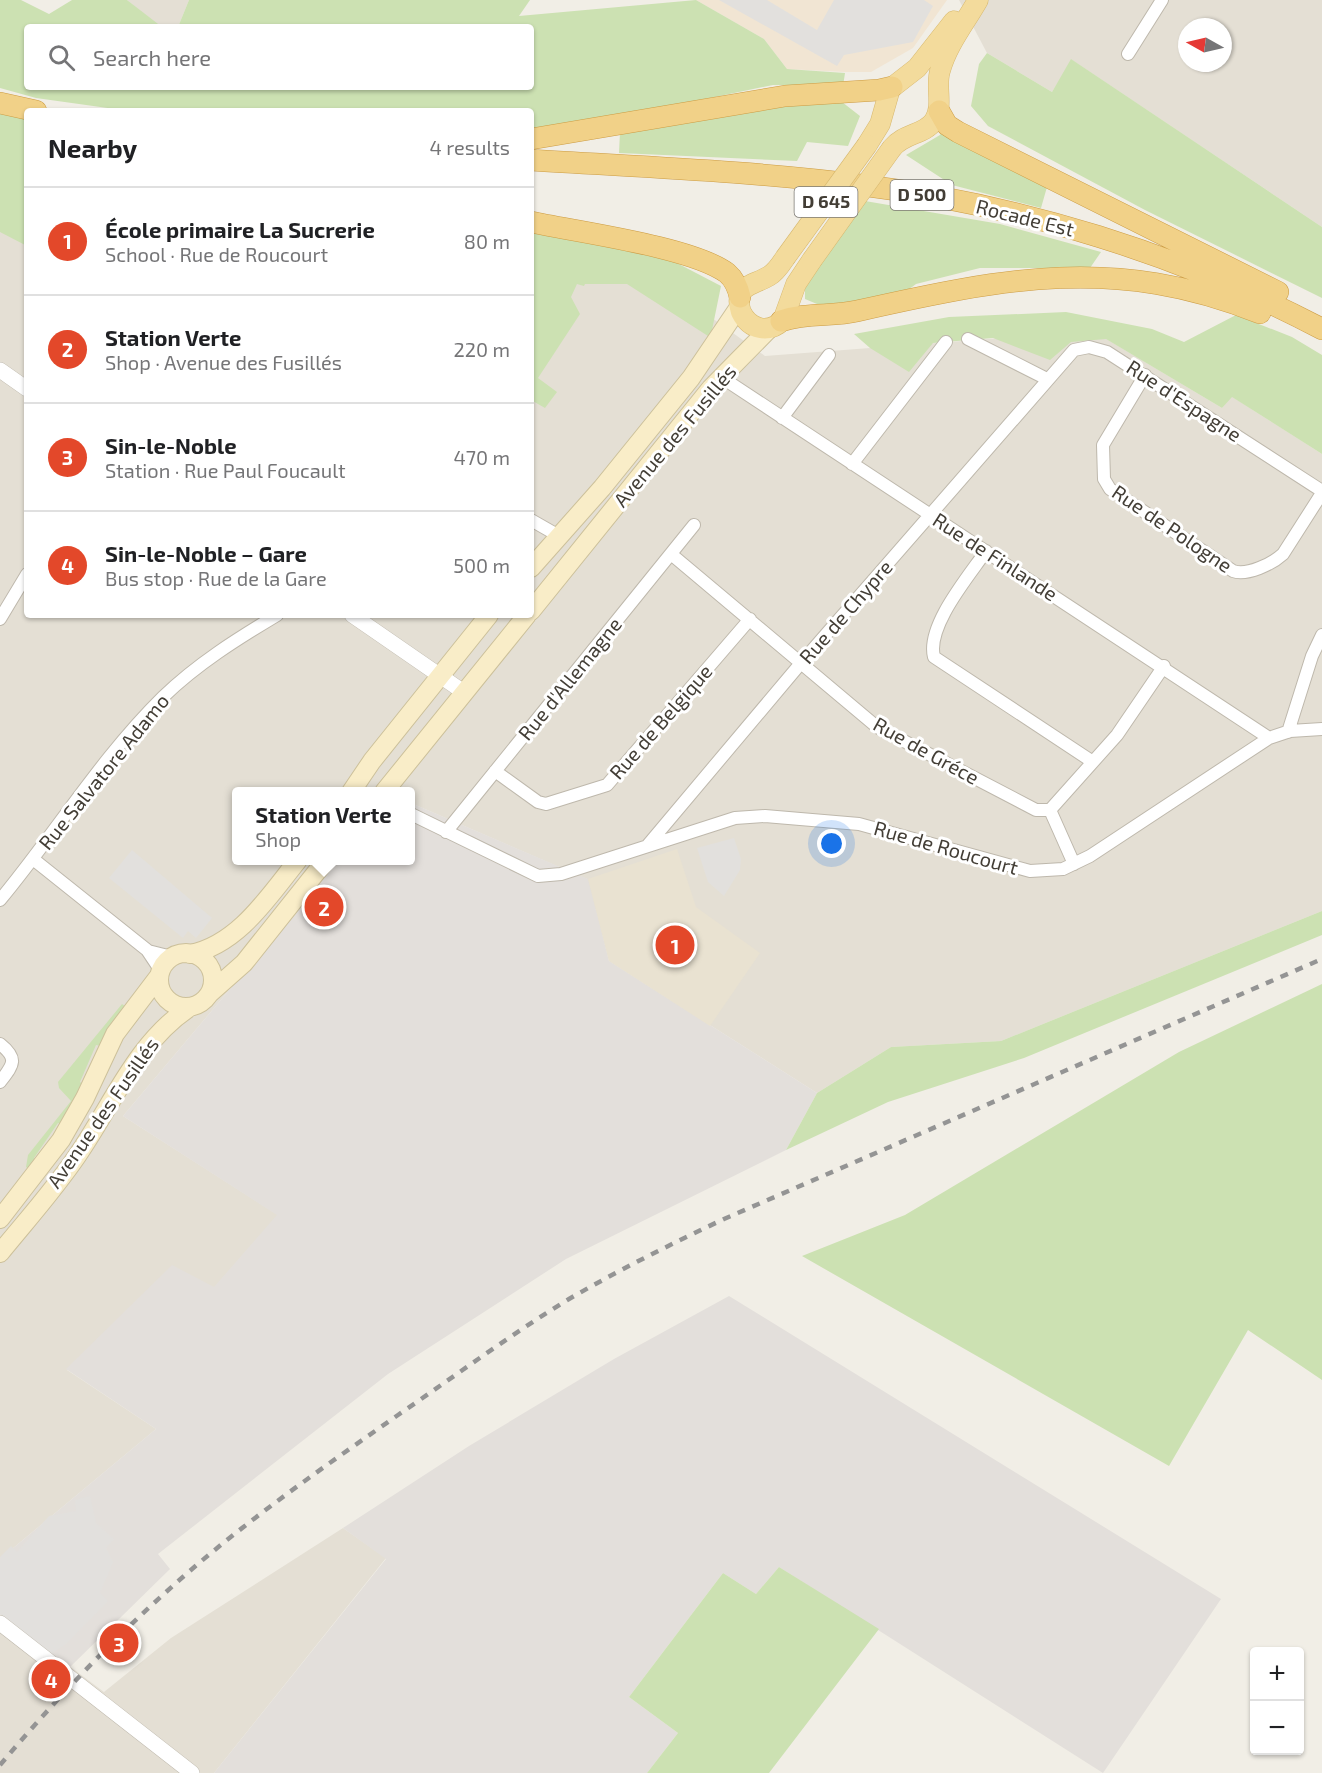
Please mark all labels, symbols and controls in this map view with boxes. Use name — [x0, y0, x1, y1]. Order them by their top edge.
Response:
north arrow — [1178, 18, 1232, 72]
search box — [24, 24, 534, 90]
icon: search — [45, 41, 78, 74]
text: Search here — [93, 44, 211, 70]
text: Nearby — [48, 132, 137, 163]
text: 4 results — [430, 135, 510, 159]
road number: D 500 — [890, 180, 954, 210]
road number: D 645 — [794, 187, 858, 217]
street label: Rocade Est — [974, 193, 1077, 241]
text: École primaire La Sucrerie — [105, 216, 375, 242]
text: 1 — [63, 229, 72, 253]
text: 80 m — [464, 229, 510, 253]
text: School · Rue de Roucourt — [105, 242, 328, 266]
text: Station Verte — [105, 324, 241, 350]
text: 2 — [62, 337, 73, 361]
text: 220 m — [453, 337, 510, 361]
text: Shop · Avenue des Fusillés — [105, 350, 342, 374]
street label: Rue d'Espagne — [1123, 354, 1246, 446]
street label: Avenue des Fusillés — [608, 359, 741, 511]
text: Sin-le-Noble — [105, 432, 237, 458]
text: 3 — [62, 445, 73, 469]
text: 470 m — [453, 445, 510, 469]
text: Station · Rue Paul Foucault — [105, 458, 346, 482]
street label: Rue de Pologne — [1108, 479, 1237, 577]
street label: Rue de Finlande — [929, 507, 1062, 605]
text: Sin-le-Noble – Gare — [105, 540, 307, 566]
text: 4 — [61, 553, 74, 577]
text: 500 m — [453, 553, 510, 577]
street label: Rue de Chypre — [794, 555, 897, 668]
text: Bus stop · Rue de la Gare — [105, 566, 327, 590]
street label: Rue d'Allemagne — [512, 612, 626, 745]
street label: Rue de Belgique — [604, 659, 717, 784]
street label: Rue Salvatore Adamo — [33, 689, 173, 854]
street label: Rue de Gréce — [869, 711, 983, 789]
popup — [232, 787, 415, 865]
text: Station Verte — [255, 801, 392, 827]
street label: Rue de Roucourt — [872, 815, 1021, 879]
text: Shop — [255, 827, 301, 851]
your location — [817, 829, 846, 858]
pin: 2 — [304, 884, 344, 930]
pin: 1 — [656, 922, 694, 968]
street label: Avenue des Fusillés — [41, 1033, 163, 1192]
pin: 3 — [100, 1620, 138, 1666]
map controls — [1250, 1647, 1304, 1755]
button: + — [1250, 1647, 1304, 1701]
pin: 4 — [32, 1656, 70, 1702]
button: − — [1250, 1701, 1304, 1755]

